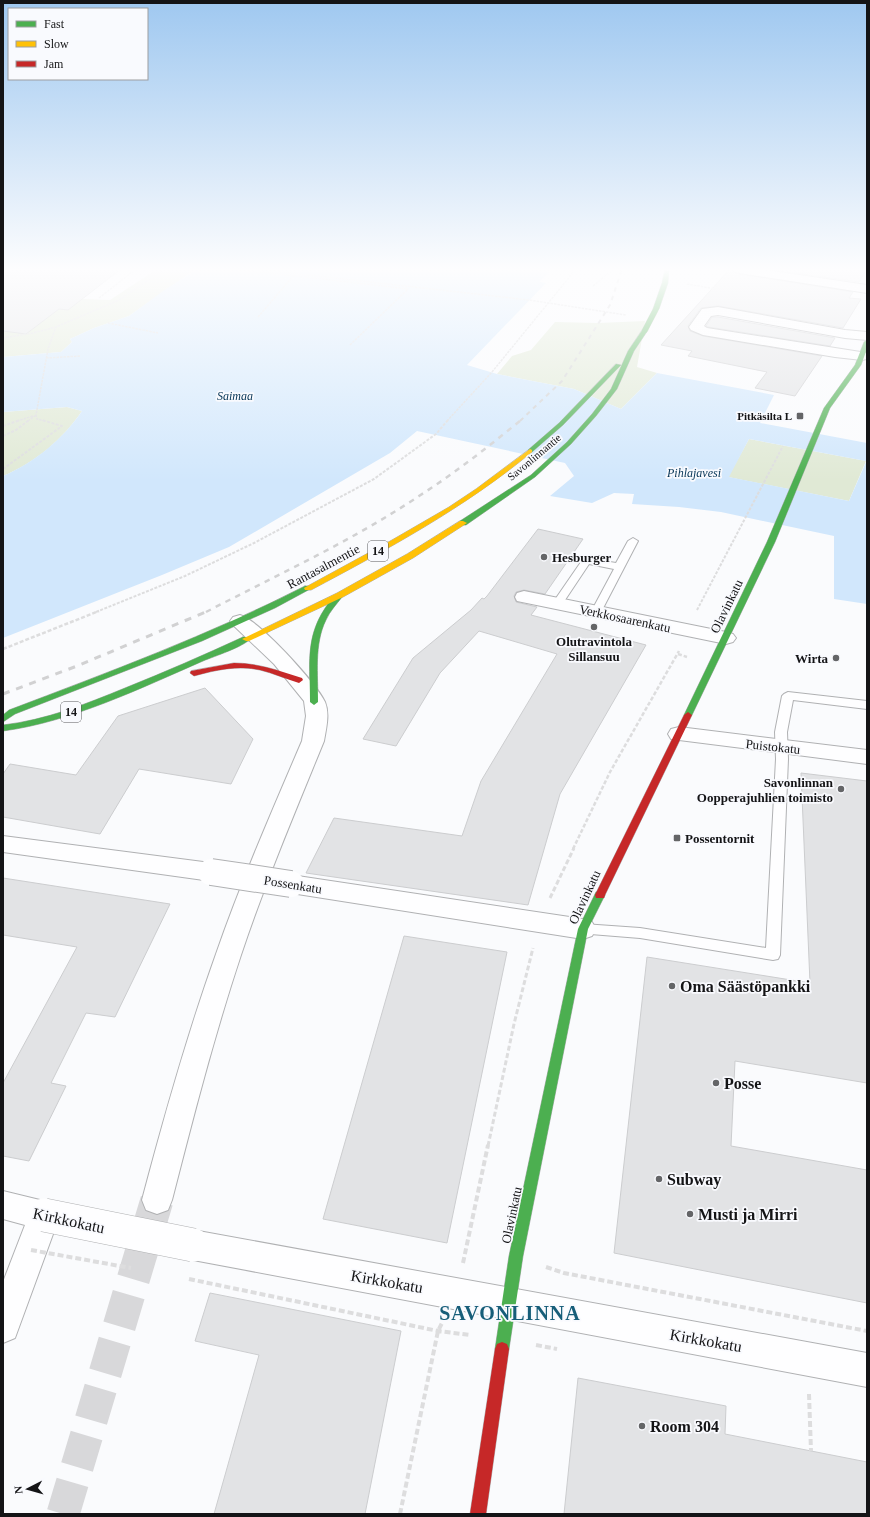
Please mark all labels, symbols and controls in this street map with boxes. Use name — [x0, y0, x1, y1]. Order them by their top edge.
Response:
legend — [8, 8, 148, 80]
text: Fast — [44, 17, 65, 31]
text: Slow — [44, 37, 69, 51]
text: Jam — [44, 57, 64, 71]
water label: Saimaa — [217, 389, 253, 403]
place label: Pitkäsilta L — [737, 410, 792, 422]
marker: Pitkäsilta L — [795, 411, 805, 421]
street label: Savonlinnantie — [505, 431, 563, 483]
water label: Pihlajavesi — [666, 466, 721, 480]
street label: Rantasalmentie — [284, 541, 362, 592]
road number: 14 — [368, 541, 388, 561]
place label: Hesburger — [552, 550, 611, 565]
marker: Hesburger — [539, 552, 549, 562]
street label: Olavinkatu — [707, 577, 746, 635]
street label: Verkkosaarenkatu — [578, 601, 672, 636]
marker: Olutravintola Sillansuu — [589, 622, 599, 632]
place label: Olutravintola Sillansuu — [556, 634, 632, 664]
place label: Wirta — [795, 651, 828, 666]
marker: Wirta — [831, 653, 841, 663]
road number: 14 — [61, 702, 81, 722]
street label: Puistokatu — [745, 736, 802, 757]
place label: Savonlinnan Oopperajuhlien toimisto — [697, 775, 834, 805]
marker: Savonlinnan Oopperajuhlien toimisto — [836, 784, 846, 794]
place label: Possentornit — [685, 831, 755, 846]
marker: Possentornit — [672, 833, 682, 843]
street label: Olavinkatu — [565, 867, 604, 927]
street label: Possenkatu — [263, 873, 323, 897]
place label: Oma Säästöpankki — [680, 978, 811, 996]
marker: Oma Säästöpankki — [667, 981, 677, 991]
place label: Posse — [724, 1075, 761, 1092]
marker: Posse — [711, 1078, 721, 1088]
place label: Subway — [667, 1171, 721, 1189]
marker: Subway — [654, 1174, 664, 1184]
street label: Olavinkatu — [498, 1185, 525, 1245]
street label: Kirkkokatu — [31, 1205, 106, 1236]
place label: Musti ja Mirri — [698, 1206, 798, 1224]
marker: Musti ja Mirri — [685, 1209, 695, 1219]
street label: Kirkkokatu — [350, 1267, 424, 1296]
district label: SAVONLINNA — [439, 1302, 581, 1324]
street label: Kirkkokatu — [669, 1326, 743, 1355]
place label: Room 304 — [650, 1418, 719, 1435]
marker: Room 304 — [637, 1421, 647, 1431]
north arrow — [8, 1469, 48, 1509]
text: N — [12, 1485, 24, 1495]

